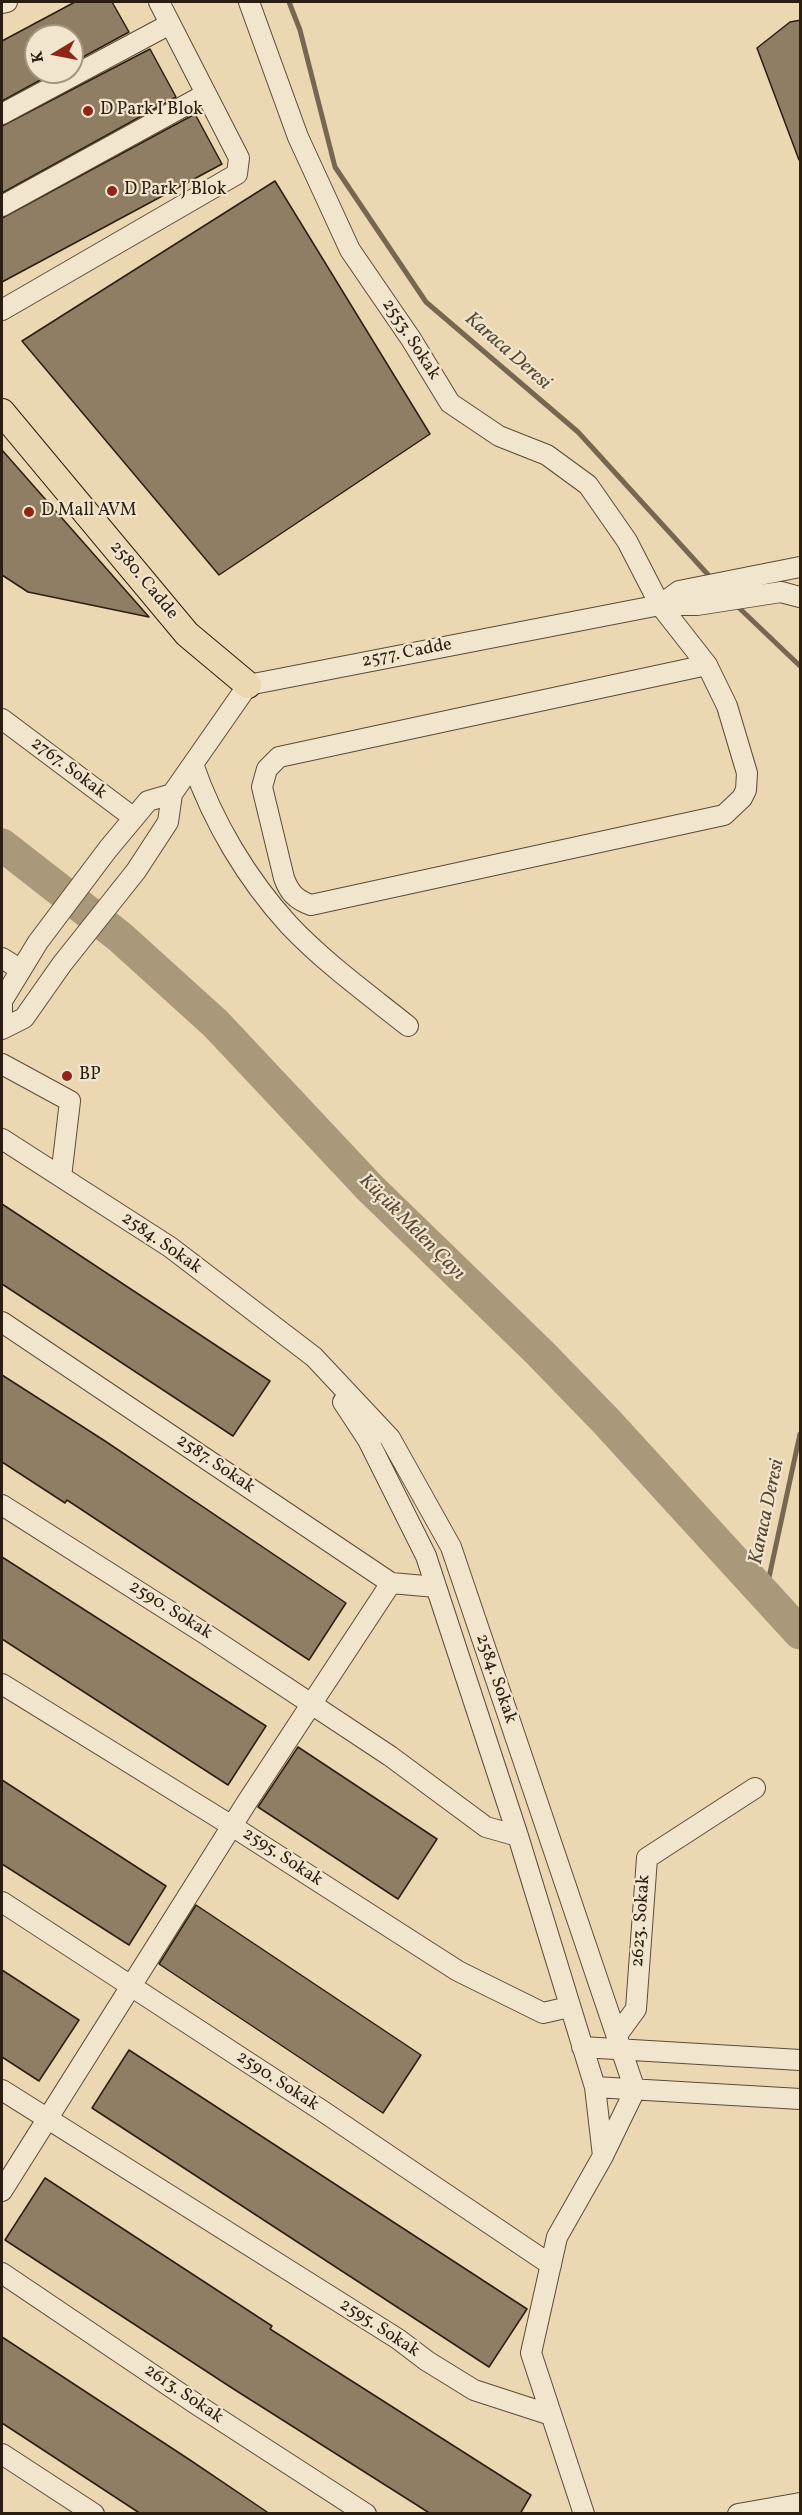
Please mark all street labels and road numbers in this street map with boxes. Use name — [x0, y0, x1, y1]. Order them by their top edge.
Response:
street label: 2553. Sokak — [376, 296, 444, 384]
street label: 2580. Cadde — [104, 537, 182, 625]
street label: 2577. Cadde — [360, 635, 454, 673]
street label: 2767. Sokak — [26, 733, 110, 805]
street label: 2584. Sokak — [117, 1208, 205, 1280]
street label: 2587. Sokak — [172, 1431, 258, 1499]
street label: 2590. Sokak — [124, 1577, 216, 1645]
street label: 2584. Sokak — [470, 1631, 520, 1727]
street label: 2595. Sokak — [238, 1824, 326, 1892]
street label: 2623. Sokak — [628, 1874, 656, 1968]
street label: 2590. Sokak — [232, 2047, 322, 2117]
street label: 2595. Sokak — [335, 2295, 423, 2363]
street label: 2613. Sokak — [139, 2361, 227, 2429]

